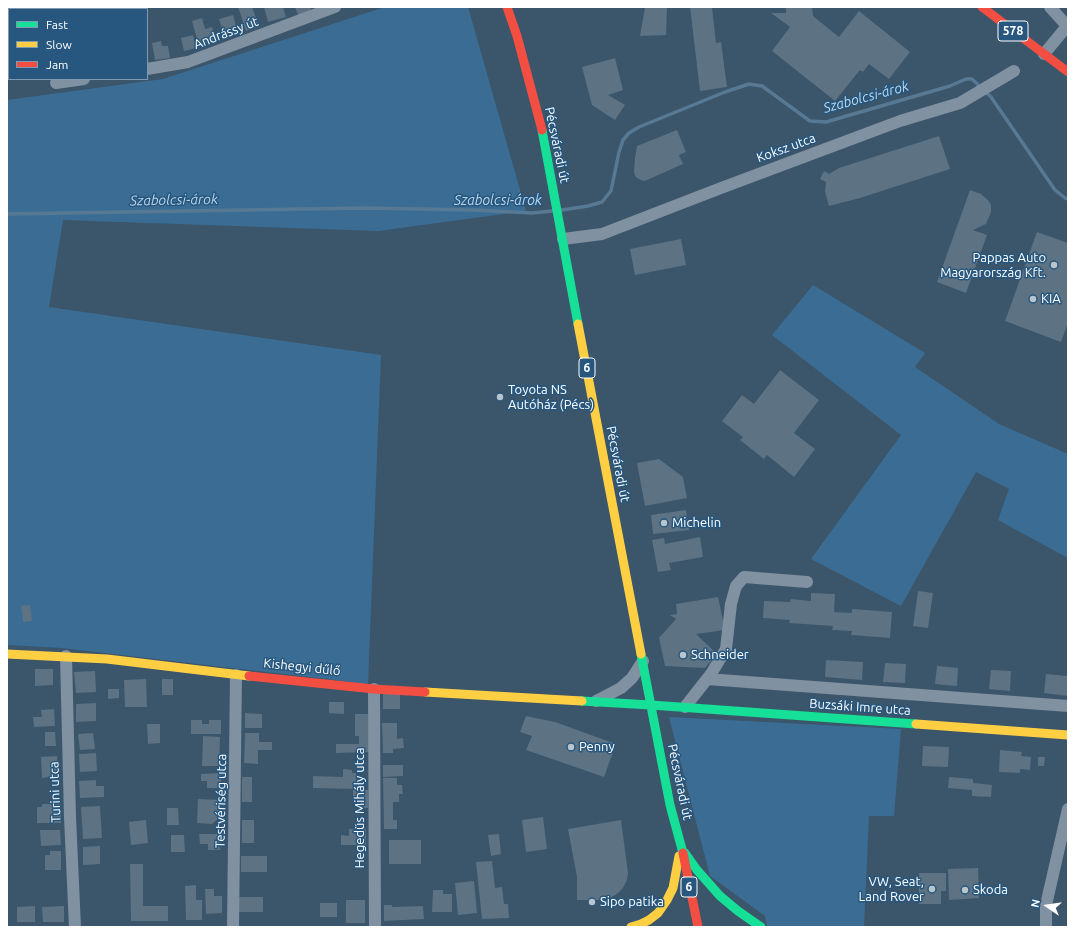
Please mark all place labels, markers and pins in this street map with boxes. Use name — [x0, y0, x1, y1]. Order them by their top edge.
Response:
place label: Pappas Auto Magyarország Kft. — [940, 250, 1046, 281]
marker: Pappas Auto Magyarország Kft. — [1049, 260, 1059, 270]
place label: KIA — [1041, 291, 1061, 307]
marker: KIA — [1028, 294, 1038, 304]
place label: Toyota NS Autóház (Pécs) — [508, 382, 594, 413]
marker: Toyota NS Autóház (Pécs) — [495, 392, 505, 402]
place label: Michelin — [672, 515, 721, 531]
marker: Michelin — [659, 518, 669, 528]
place label: Schneider — [691, 647, 749, 663]
marker: Schneider — [678, 650, 688, 660]
place label: Penny — [579, 739, 615, 755]
marker: Penny — [566, 742, 576, 752]
place label: VW, Seat, Land Rover — [859, 874, 924, 905]
place label: Skoda — [973, 882, 1008, 898]
marker: VW, Seat, Land Rover — [927, 884, 937, 894]
marker: Skoda — [960, 885, 970, 895]
place label: Sipo patika — [600, 894, 664, 910]
marker: Sipo patika — [587, 897, 597, 907]

